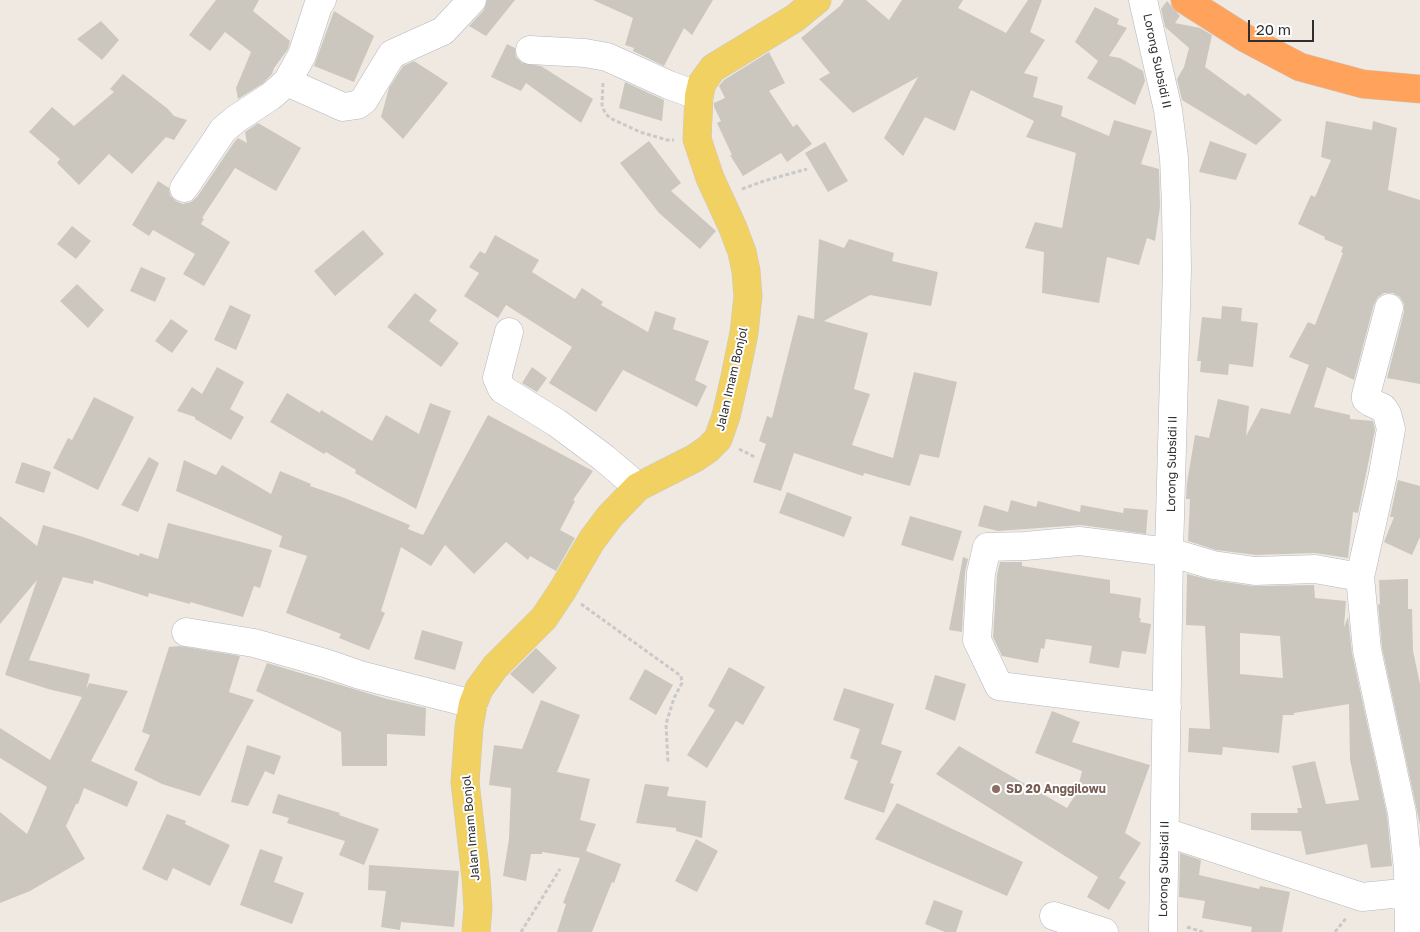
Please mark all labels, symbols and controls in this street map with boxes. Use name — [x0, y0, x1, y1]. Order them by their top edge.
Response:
scale bar — [1250, 10, 1316, 42]
street label: Lorong Subsidi II — [1140, 12, 1174, 110]
text: 20 m — [1256, 20, 1291, 38]
street label: Jalan Imam Bonjol — [713, 326, 751, 432]
street label: Lorong Subsidi II — [1164, 416, 1180, 512]
street label: Jalan Imam Bonjol — [459, 775, 483, 881]
place label: SD 20 Anggilowu — [1006, 782, 1106, 796]
marker: SD 20 Anggilowu — [990, 783, 1002, 795]
street label: Lorong Subsidi II — [1156, 821, 1172, 917]

